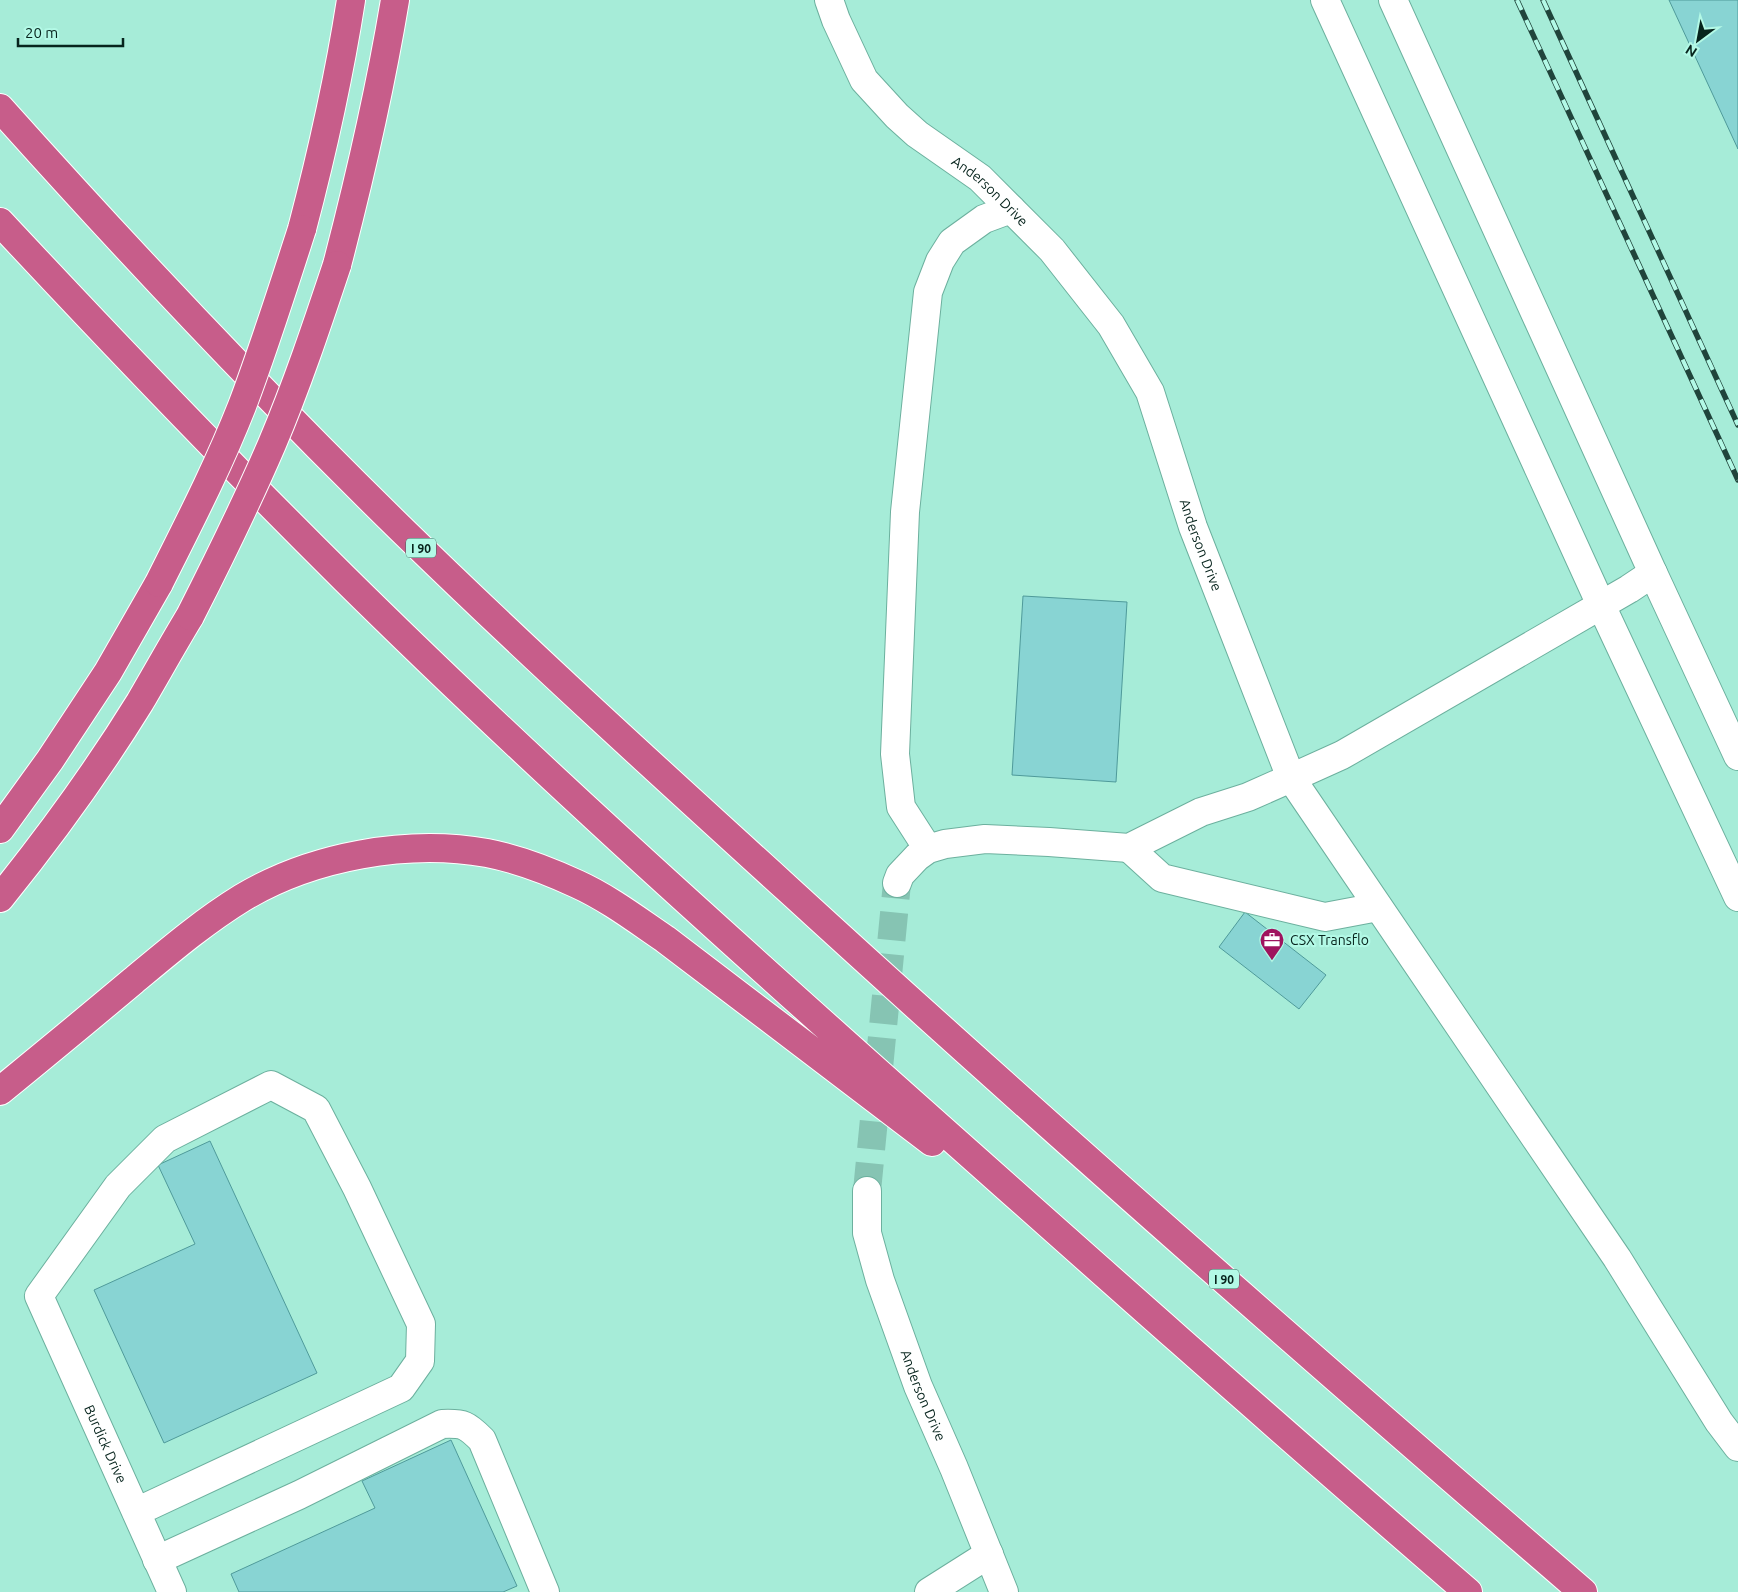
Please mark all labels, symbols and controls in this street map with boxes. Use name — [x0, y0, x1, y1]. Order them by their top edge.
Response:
scale bar — [18, 15, 122, 47]
north arrow — [1673, 15, 1723, 65]
text: 20 m — [25, 24, 58, 41]
text: N — [1682, 41, 1700, 61]
street label: Anderson Drive — [949, 153, 1031, 229]
street label: Anderson Drive — [1177, 497, 1225, 593]
road number: I 90 — [406, 538, 436, 558]
office icon: CSX Transflo — [1259, 927, 1285, 961]
place label: CSX Transflo — [1290, 932, 1369, 948]
road number: I 90 — [1209, 1270, 1239, 1288]
street label: Anderson Drive — [898, 1348, 949, 1443]
street label: Burdick Drive — [81, 1403, 130, 1485]

